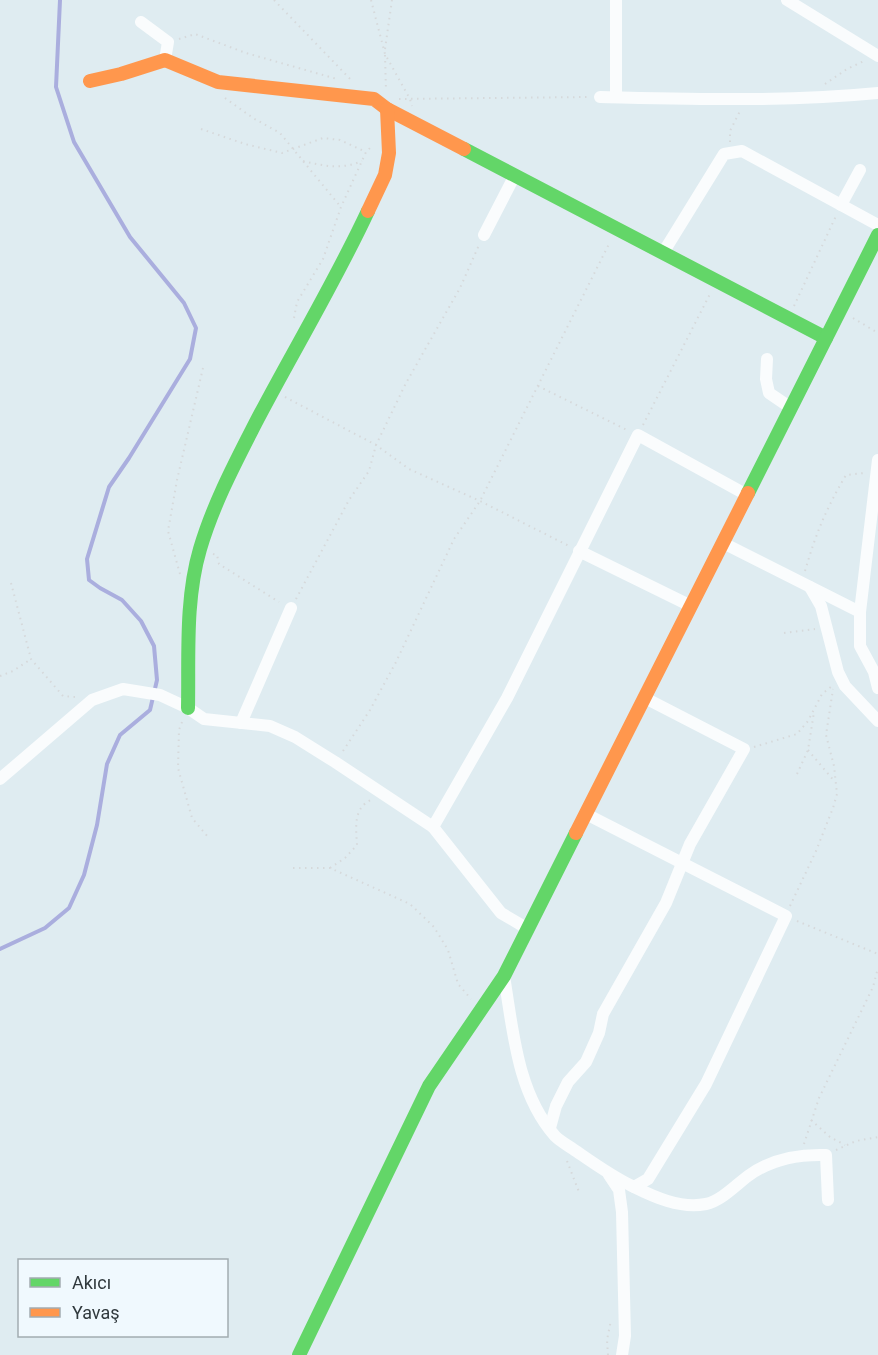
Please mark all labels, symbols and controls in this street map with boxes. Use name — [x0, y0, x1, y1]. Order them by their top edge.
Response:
legend — [18, 1259, 228, 1337]
text: Akıcı — [72, 1272, 111, 1293]
text: Yavaş — [72, 1302, 120, 1323]

